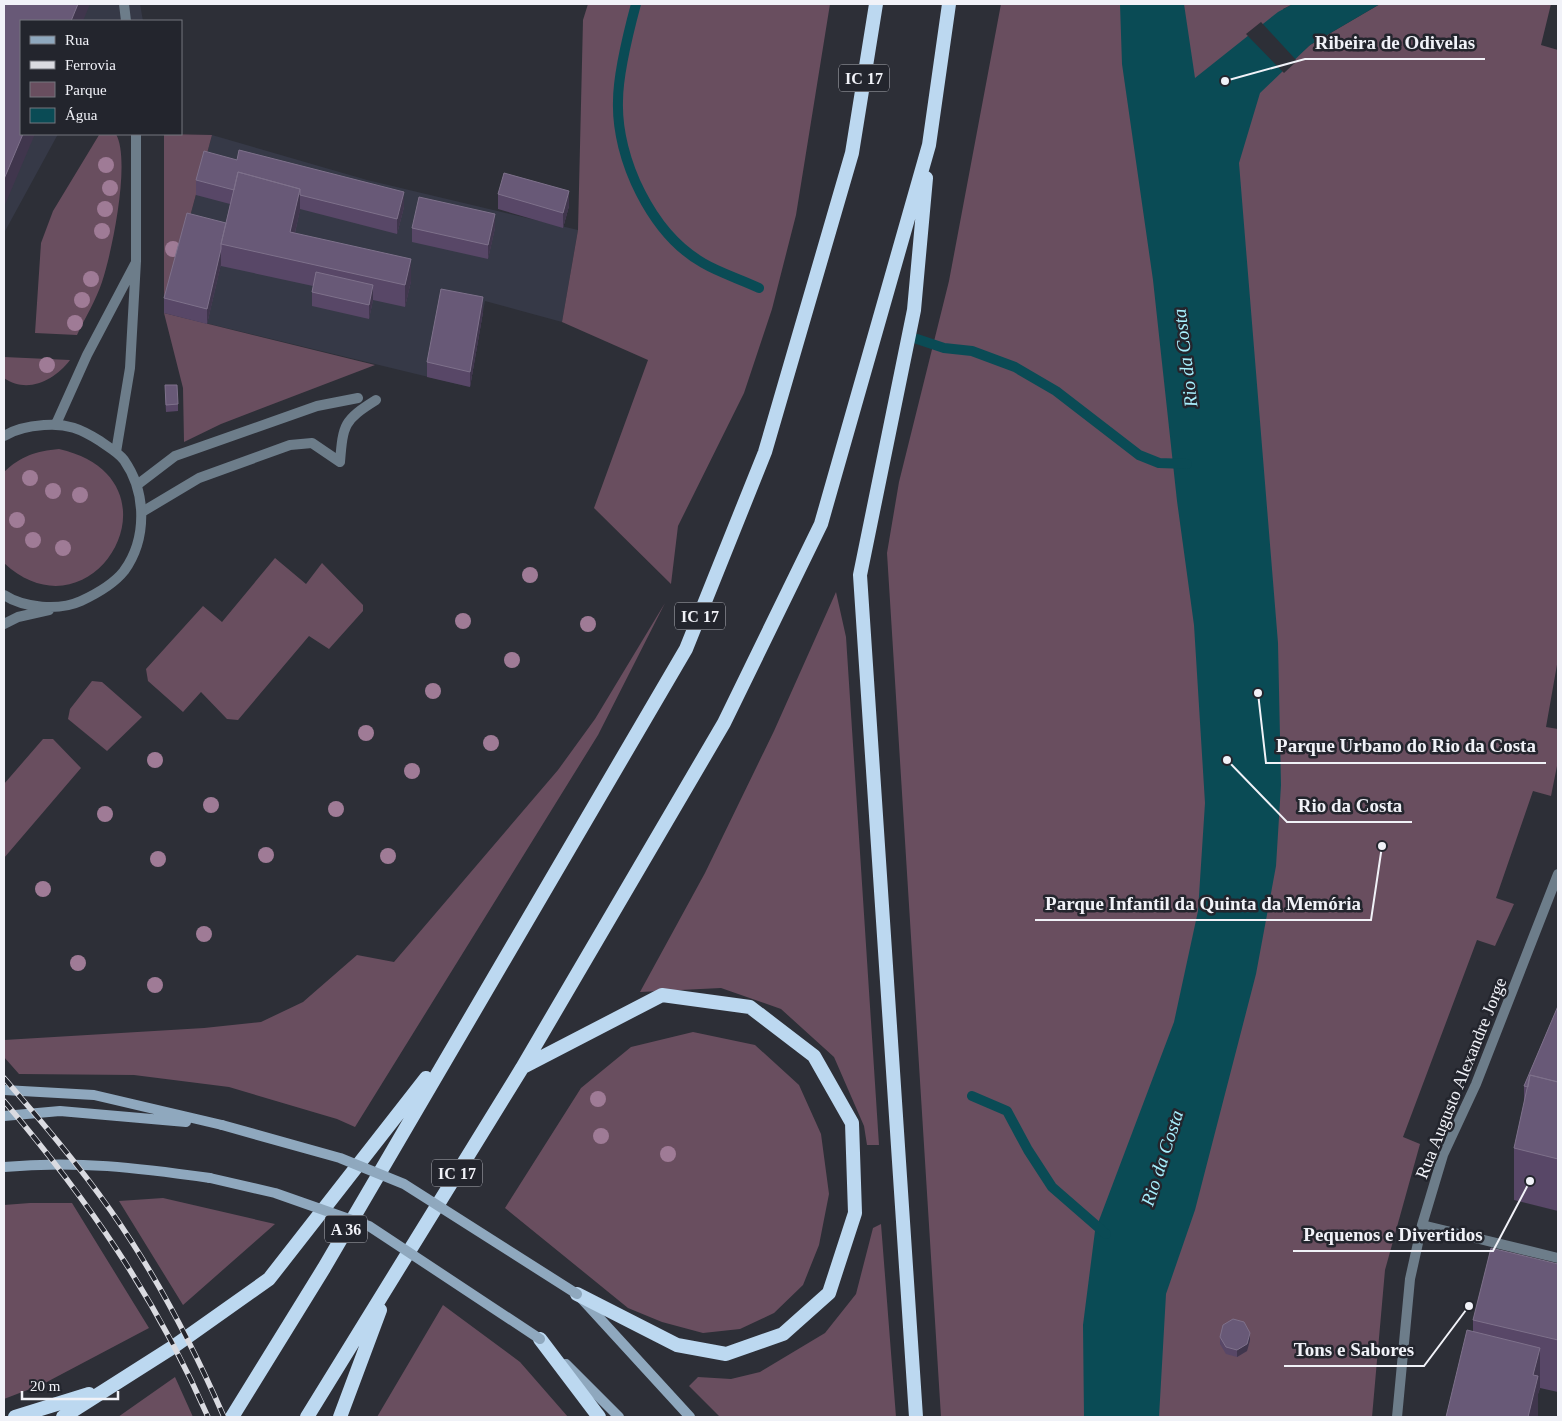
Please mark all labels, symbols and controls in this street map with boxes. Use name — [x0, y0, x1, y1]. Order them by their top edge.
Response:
legend — [20, 20, 182, 135]
callout: Ribeira de Odivelas — [1305, 25, 1485, 59]
text: Rua — [65, 32, 90, 48]
text: Ribeira de Odivelas — [1315, 32, 1475, 53]
text: Ferrovia — [65, 57, 116, 73]
road number: IC 17 — [839, 64, 889, 92]
text: Parque — [65, 82, 107, 98]
text: Água — [65, 107, 98, 123]
water label: Rio da Costa — [1169, 307, 1202, 410]
road number: IC 17 — [675, 602, 725, 630]
callout: Parque Urbano do Rio da Costa — [1266, 729, 1546, 763]
text: Parque Urbano do Rio da Costa — [1276, 735, 1536, 756]
callout: Rio da Costa — [1287, 788, 1412, 822]
text: Rio da Costa — [1298, 795, 1403, 816]
callout: Parque Infantil da Quinta da Memória — [1035, 886, 1371, 920]
text: Parque Infantil da Quinta da Memória — [1045, 893, 1361, 914]
street label: Rua Augusto Alexandre Jorge — [1411, 975, 1511, 1181]
water label: Rio da Costa — [1136, 1108, 1187, 1209]
road number: IC 17 — [432, 1160, 482, 1186]
road number: A 36 — [325, 1216, 367, 1242]
callout: Pequenos e Divertidos — [1293, 1217, 1493, 1251]
text: Pequenos e Divertidos — [1303, 1224, 1483, 1245]
callout: Tons e Sabores — [1284, 1332, 1424, 1366]
text: Tons e Sabores — [1294, 1339, 1414, 1360]
scale bar — [22, 1368, 119, 1400]
text: 20 m — [30, 1378, 61, 1394]

